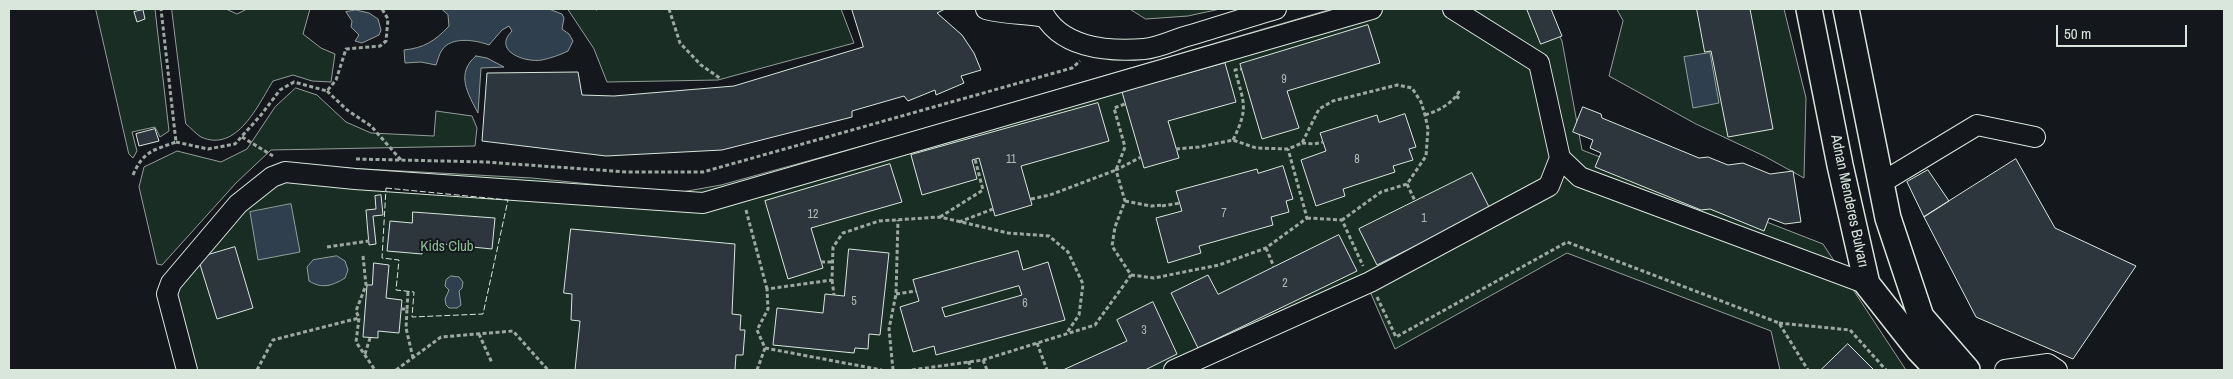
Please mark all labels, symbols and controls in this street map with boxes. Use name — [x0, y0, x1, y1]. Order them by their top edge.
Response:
scale bar — [2058, 15, 2189, 47]
text: 50 m — [2064, 23, 2091, 44]
house number: 9 — [1281, 73, 1287, 87]
street label: Adnan Menderes Bulvarı — [1826, 133, 1872, 269]
house number: 11 — [1006, 153, 1016, 167]
house number: 8 — [1354, 153, 1360, 167]
house number: 7 — [1221, 207, 1227, 221]
house number: 12 — [808, 208, 818, 222]
house number: 1 — [1421, 212, 1427, 226]
park label: Kids Club — [420, 238, 474, 256]
house number: 2 — [1282, 277, 1288, 291]
house number: 5 — [851, 295, 857, 309]
house number: 6 — [1022, 297, 1028, 311]
house number: 3 — [1141, 324, 1147, 338]

